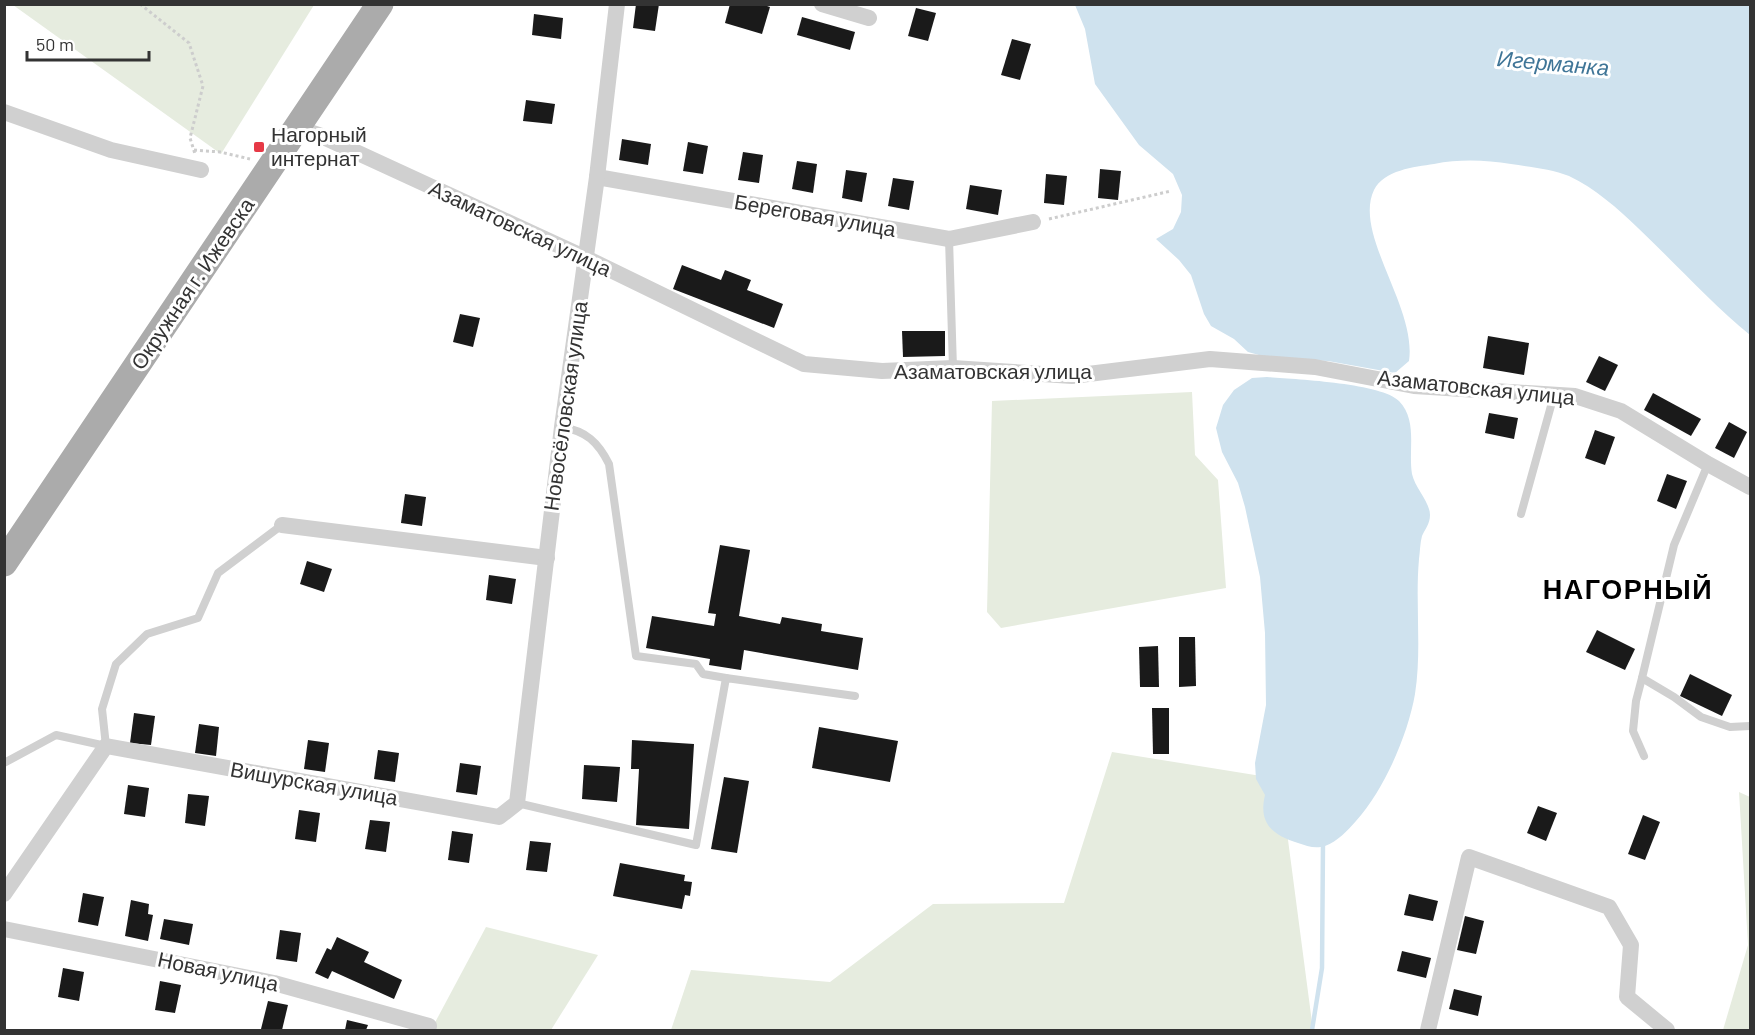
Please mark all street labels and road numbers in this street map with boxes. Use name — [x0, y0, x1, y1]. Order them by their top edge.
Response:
street label: Азаматовская улица — [426, 174, 616, 281]
street label: Береговая улица — [733, 188, 898, 241]
street label: Окружная г. Ижевска — [125, 192, 259, 374]
street label: Новосёловская улица — [537, 299, 592, 512]
street label: Азаматовская улица — [894, 358, 1092, 383]
street label: Азаматовская улица — [1376, 364, 1576, 409]
street label: Вишурская улица — [229, 755, 400, 810]
street label: Новая улица — [156, 946, 281, 996]

